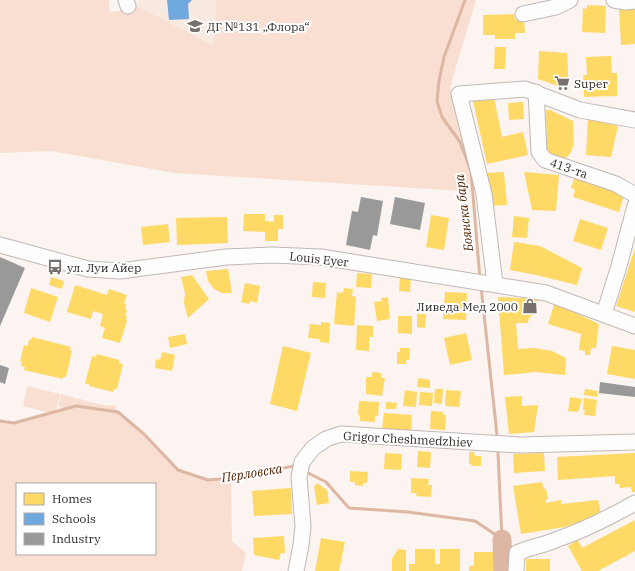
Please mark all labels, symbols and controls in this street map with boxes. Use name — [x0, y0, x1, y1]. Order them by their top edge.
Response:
school or university icon: ДГ №131 „Флора“ — [186, 17, 204, 35]
place label: ДГ №131 „Флора“ — [207, 19, 310, 34]
supermarket icon: Super — [553, 74, 571, 92]
place label: Super — [574, 76, 608, 91]
street label: 413-та — [548, 155, 590, 182]
water label: Боянска бара — [451, 173, 477, 254]
street label: Louis Eyer — [289, 248, 350, 270]
bus stop icon: ул. Луи Айер — [46, 258, 64, 276]
place label: ул. Луи Айер — [67, 260, 141, 275]
shop icon: Ливеда Мед 2000 — [521, 297, 539, 315]
place label: Ливеда Мед 2000 — [417, 299, 518, 314]
street label: Grigor Cheshmedzhiev — [343, 428, 474, 450]
water label: Перловска — [219, 460, 284, 486]
legend — [16, 483, 156, 555]
text: Homes — [52, 491, 92, 506]
text: Schools — [52, 511, 96, 526]
text: Industry — [52, 531, 101, 546]

